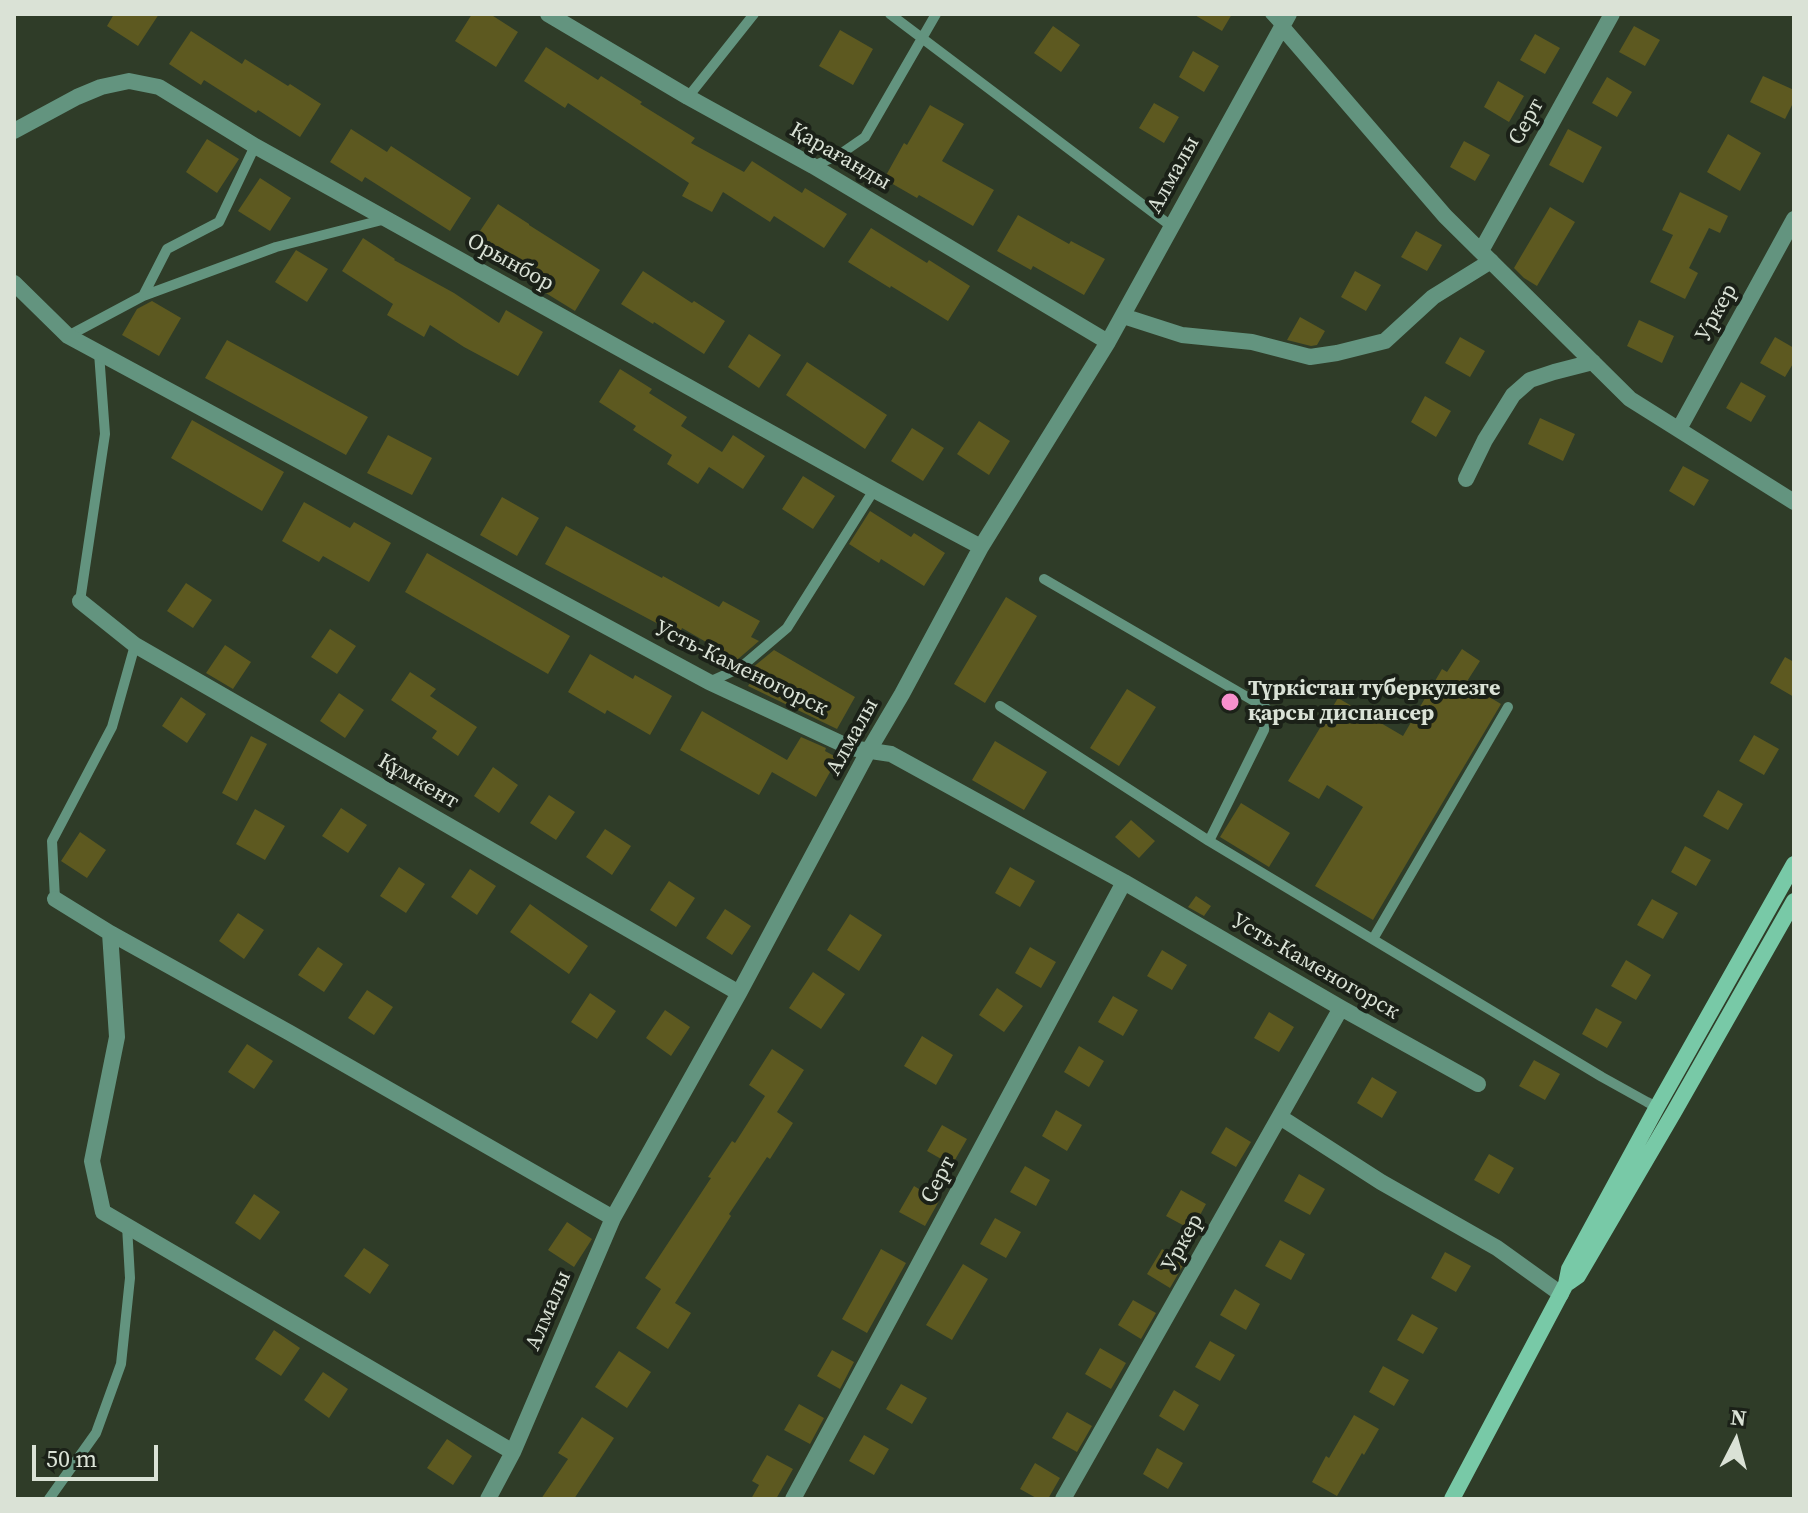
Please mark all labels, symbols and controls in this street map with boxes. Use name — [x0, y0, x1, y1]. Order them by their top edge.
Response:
street label: Серт — [1503, 94, 1551, 150]
street label: Қарағанды — [785, 117, 895, 197]
street label: Алмалы — [1142, 132, 1206, 218]
street label: Орынбор — [462, 228, 558, 298]
street label: Уркер — [1691, 280, 1743, 346]
street label: Усть-Каменогорск — [650, 616, 832, 722]
place label: Түркістан туберкулезге қарсы диспансер — [1248, 676, 1500, 728]
marker: Түркістан туберкулезге қарсы диспансер — [1219, 691, 1241, 713]
street label: Алмалы — [821, 694, 885, 780]
street label: Құмкент — [373, 748, 463, 816]
street label: Усть-Каменогорск — [1226, 908, 1404, 1026]
street label: Серт — [916, 1152, 962, 1208]
street label: Уркер — [1157, 1210, 1209, 1276]
street label: Алмалы — [520, 1267, 578, 1355]
north arrow — [1696, 1401, 1776, 1481]
text: N — [1729, 1401, 1748, 1433]
scale bar — [36, 1429, 162, 1479]
text: 50 m — [46, 1442, 97, 1475]

